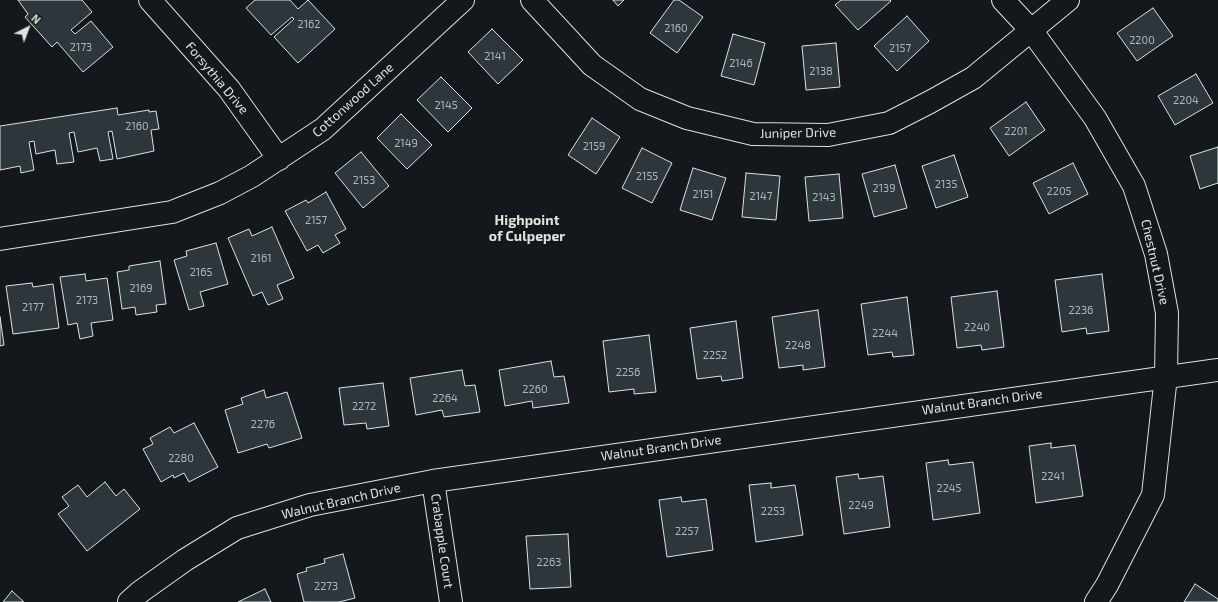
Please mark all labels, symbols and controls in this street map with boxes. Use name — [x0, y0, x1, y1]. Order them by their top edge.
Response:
north arrow — [8, 8, 48, 48]
text: N — [29, 11, 44, 26]
house number: 2162 — [297, 17, 321, 31]
house number: 2160 — [664, 21, 688, 35]
house number: 2200 — [1129, 33, 1155, 47]
street label: Forsythia Drive — [182, 39, 252, 117]
house number: 2173 — [70, 40, 92, 54]
house number: 2157 — [889, 41, 911, 55]
house number: 2141 — [484, 49, 506, 63]
house number: 2146 — [729, 56, 753, 70]
street label: Cottonwood Lane — [309, 59, 397, 141]
house number: 2138 — [809, 64, 833, 78]
house number: 2204 — [1173, 93, 1199, 107]
house number: 2145 — [434, 98, 458, 112]
house number: 2160 — [125, 119, 149, 133]
house number: 2201 — [1004, 124, 1028, 138]
street label: Juniper Drive — [760, 125, 836, 141]
house number: 2149 — [394, 136, 418, 150]
house number: 2159 — [583, 139, 605, 153]
house number: 2155 — [636, 169, 658, 183]
house number: 2153 — [353, 173, 375, 187]
house number: 2135 — [935, 177, 957, 191]
house number: 2139 — [873, 181, 895, 195]
house number: 2205 — [1047, 184, 1071, 198]
house number: 2151 — [693, 187, 713, 201]
house number: 2147 — [750, 189, 772, 203]
house number: 2143 — [812, 190, 836, 204]
district label: Highpoint of Culpeper — [489, 212, 565, 244]
house number: 2157 — [305, 213, 327, 227]
street label: Chestnut Drive — [1138, 218, 1172, 306]
house number: 2161 — [250, 251, 272, 265]
house number: 2165 — [190, 265, 212, 279]
house number: 2169 — [129, 281, 153, 295]
house number: 2173 — [76, 293, 98, 307]
house number: 2177 — [22, 300, 44, 314]
house number: 2236 — [1069, 303, 1093, 317]
house number: 2240 — [964, 320, 990, 334]
house number: 2244 — [872, 326, 898, 340]
house number: 2248 — [785, 338, 811, 352]
house number: 2252 — [703, 348, 727, 362]
house number: 2256 — [616, 365, 640, 379]
house number: 2260 — [522, 382, 548, 396]
street label: Walnut Branch Drive — [921, 386, 1043, 418]
house number: 2264 — [432, 391, 458, 405]
house number: 2272 — [352, 399, 376, 413]
house number: 2276 — [251, 417, 275, 431]
street label: Walnut Branch Drive — [600, 432, 722, 464]
house number: 2280 — [168, 451, 194, 465]
house number: 2241 — [1041, 469, 1065, 483]
street label: Walnut Branch Drive — [280, 480, 402, 522]
house number: 2245 — [936, 481, 962, 495]
street label: Crabapple Court — [428, 493, 456, 589]
house number: 2249 — [848, 498, 874, 512]
house number: 2253 — [761, 504, 785, 518]
house number: 2257 — [675, 524, 699, 538]
house number: 2263 — [537, 555, 561, 569]
house number: 2273 — [314, 579, 338, 593]

